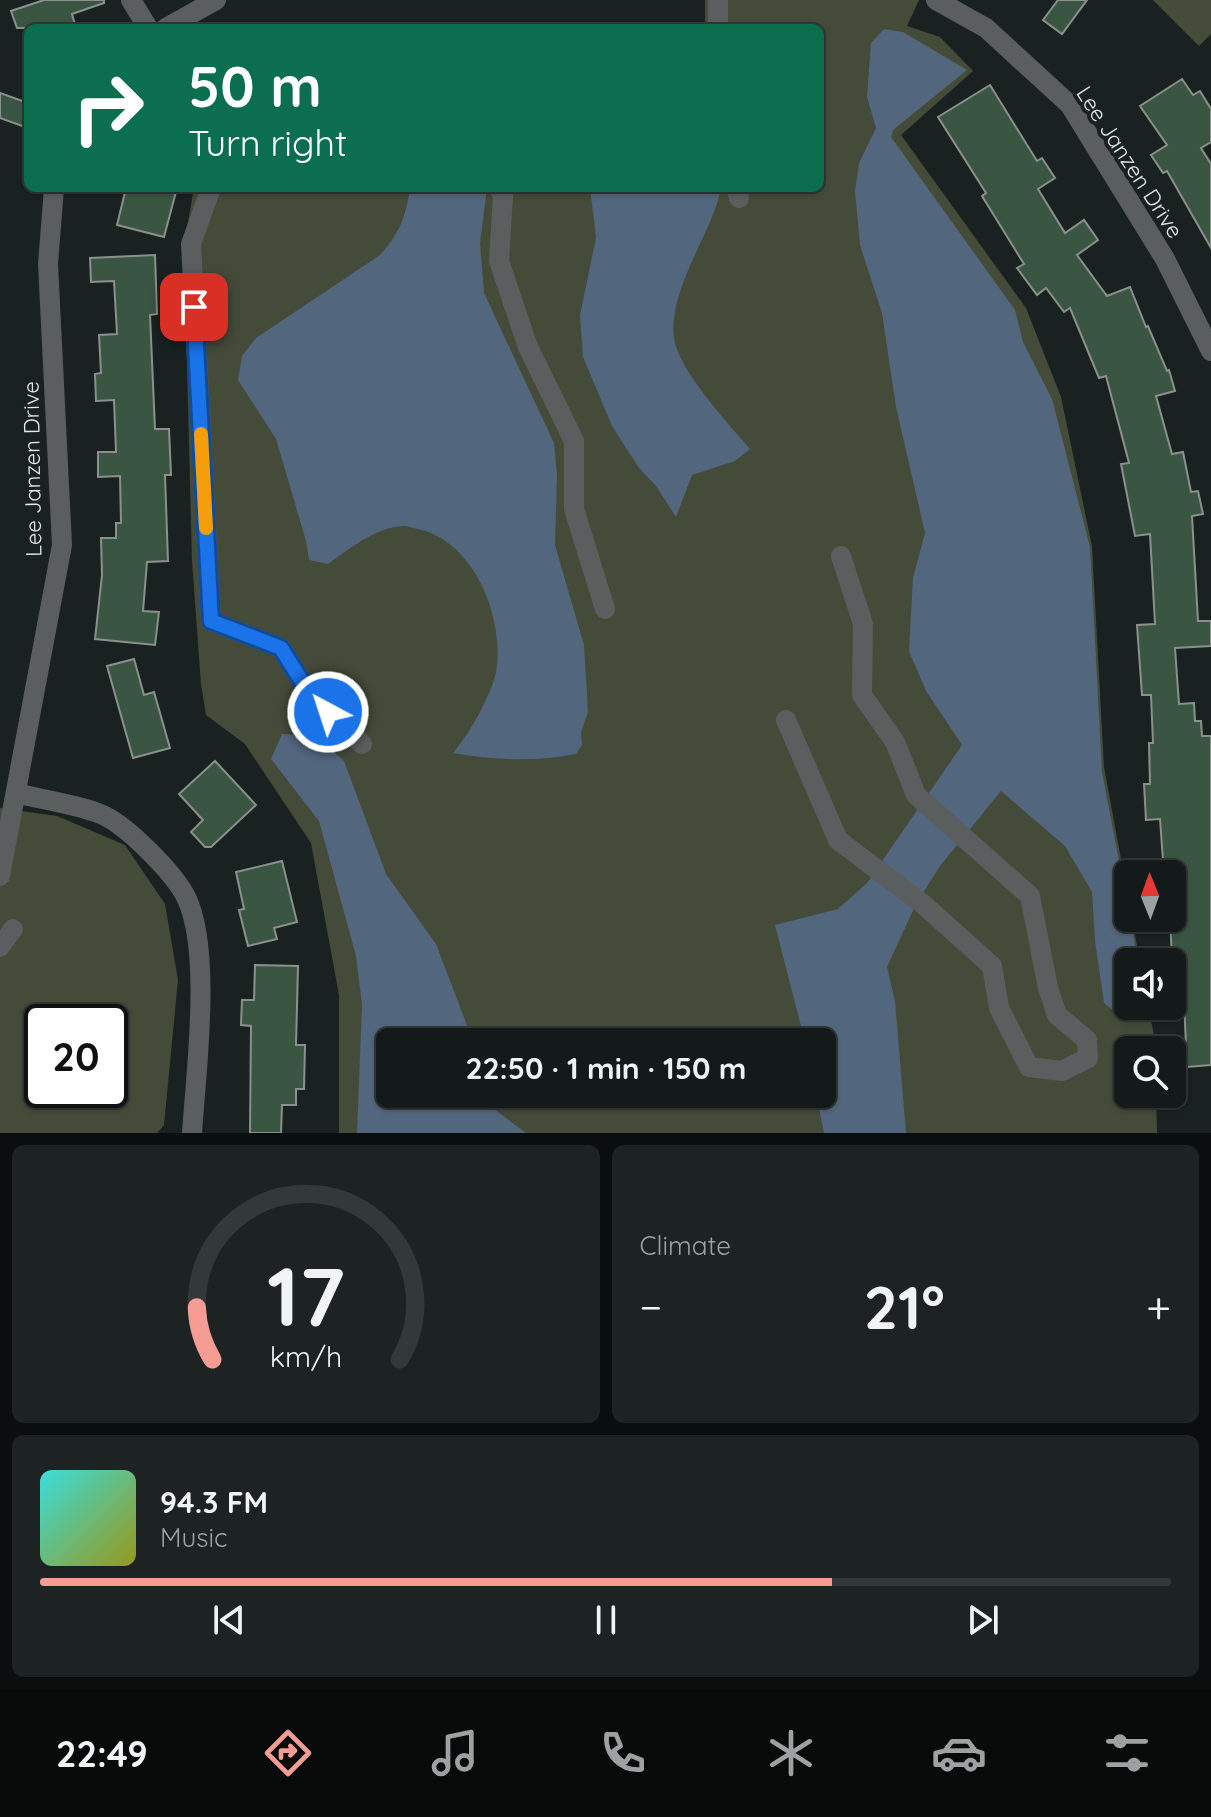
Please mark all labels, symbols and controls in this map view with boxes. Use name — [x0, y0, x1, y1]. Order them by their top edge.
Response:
text: 50 m — [188, 51, 322, 121]
icon: right — [56, 56, 160, 160]
street label: Lee Janzen Drive — [1070, 81, 1190, 243]
text: Turn right — [188, 120, 347, 165]
pin — [160, 273, 228, 341]
icon: arrive — [172, 285, 216, 329]
street label: Lee Janzen Drive — [16, 381, 48, 557]
position arrow — [286, 670, 370, 754]
north arrow — [1114, 860, 1186, 932]
map controls — [1114, 860, 1186, 1108]
button: sound — [1114, 948, 1186, 1020]
speed limit sign: 20 — [24, 1004, 128, 1108]
button: search — [1114, 1036, 1186, 1108]
text: 22:50 · 1 min · 150 m — [465, 1049, 747, 1087]
text: Climate — [640, 1229, 731, 1262]
text: 17 — [267, 1243, 345, 1347]
text: 21° — [864, 1269, 945, 1344]
text: − — [640, 1279, 662, 1334]
text: + — [1146, 1279, 1171, 1334]
text: km/h — [269, 1338, 342, 1374]
text: 94.3 FM — [160, 1483, 268, 1521]
text: Music — [160, 1521, 228, 1554]
icon: previous — [207, 1598, 251, 1642]
icon: pause — [584, 1598, 628, 1642]
icon: next — [961, 1598, 1005, 1642]
icon: directions — [260, 1725, 316, 1781]
icon: music — [427, 1725, 483, 1781]
icon: phone — [595, 1725, 651, 1781]
icon: climate — [763, 1725, 819, 1781]
icon: car — [931, 1725, 987, 1781]
icon: filters — [1099, 1725, 1155, 1781]
text: 22:49 — [56, 1731, 148, 1776]

